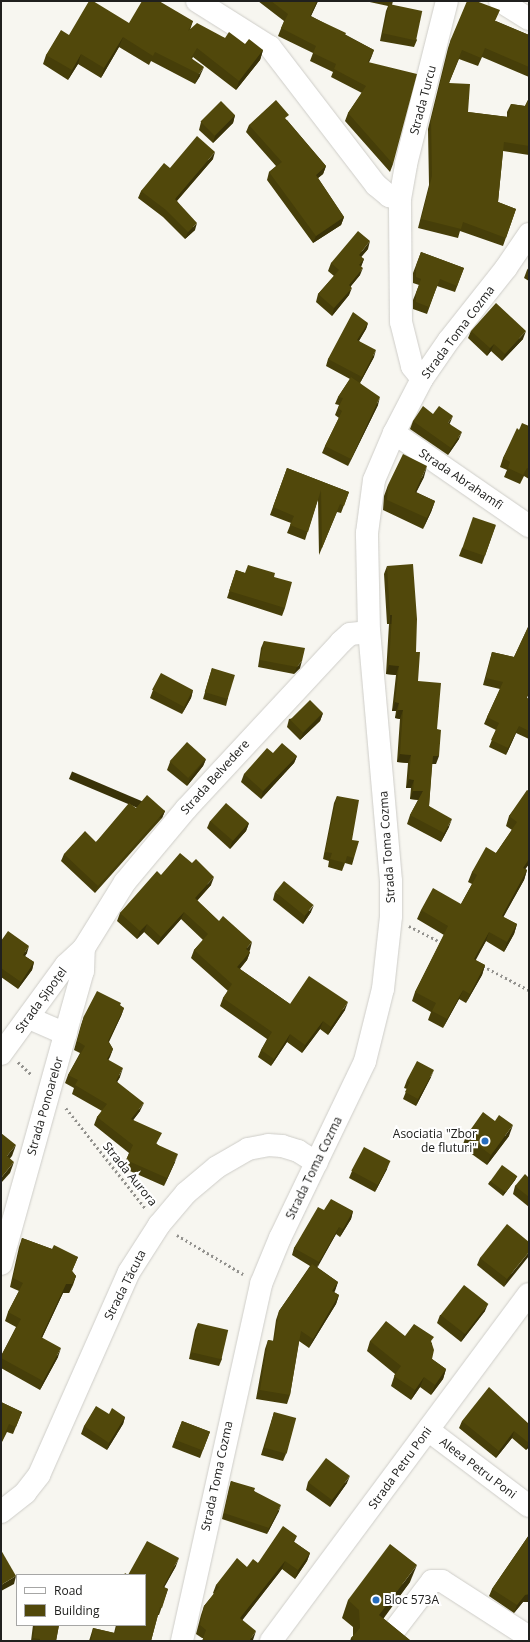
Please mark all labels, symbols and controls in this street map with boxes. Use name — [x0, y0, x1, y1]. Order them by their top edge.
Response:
street label: Strada Turcu — [407, 64, 439, 136]
street label: Strada Toma Cozma — [418, 283, 498, 381]
street label: Strada Abrahamfi — [416, 446, 506, 512]
street label: Strada Belvedere — [178, 737, 252, 817]
street label: Strada Toma Cozma — [376, 790, 398, 904]
street label: Strada Șipoțel — [12, 964, 70, 1036]
street label: Strada Ponoarelor — [24, 1055, 66, 1157]
street label: Strada Toma Cozma — [283, 1114, 345, 1222]
place label: Asociatia "Zbor de fluturi" — [393, 1127, 477, 1155]
marker: Asociatia "Zbor de fluturi" — [480, 1136, 490, 1146]
street label: Strada Aurora — [100, 1139, 160, 1209]
street label: Strada Tăcuta — [101, 1247, 149, 1323]
street label: Strada Toma Cozma — [198, 1420, 236, 1532]
street label: Strada Petru Poni — [365, 1424, 435, 1512]
street label: Aleea Petru Poni — [437, 1434, 519, 1502]
legend — [16, 1574, 146, 1626]
text: Road — [54, 1582, 83, 1599]
place label: Bloc 573A — [384, 1593, 439, 1607]
marker: Bloc 573A — [371, 1595, 381, 1605]
text: Building — [54, 1602, 99, 1619]

